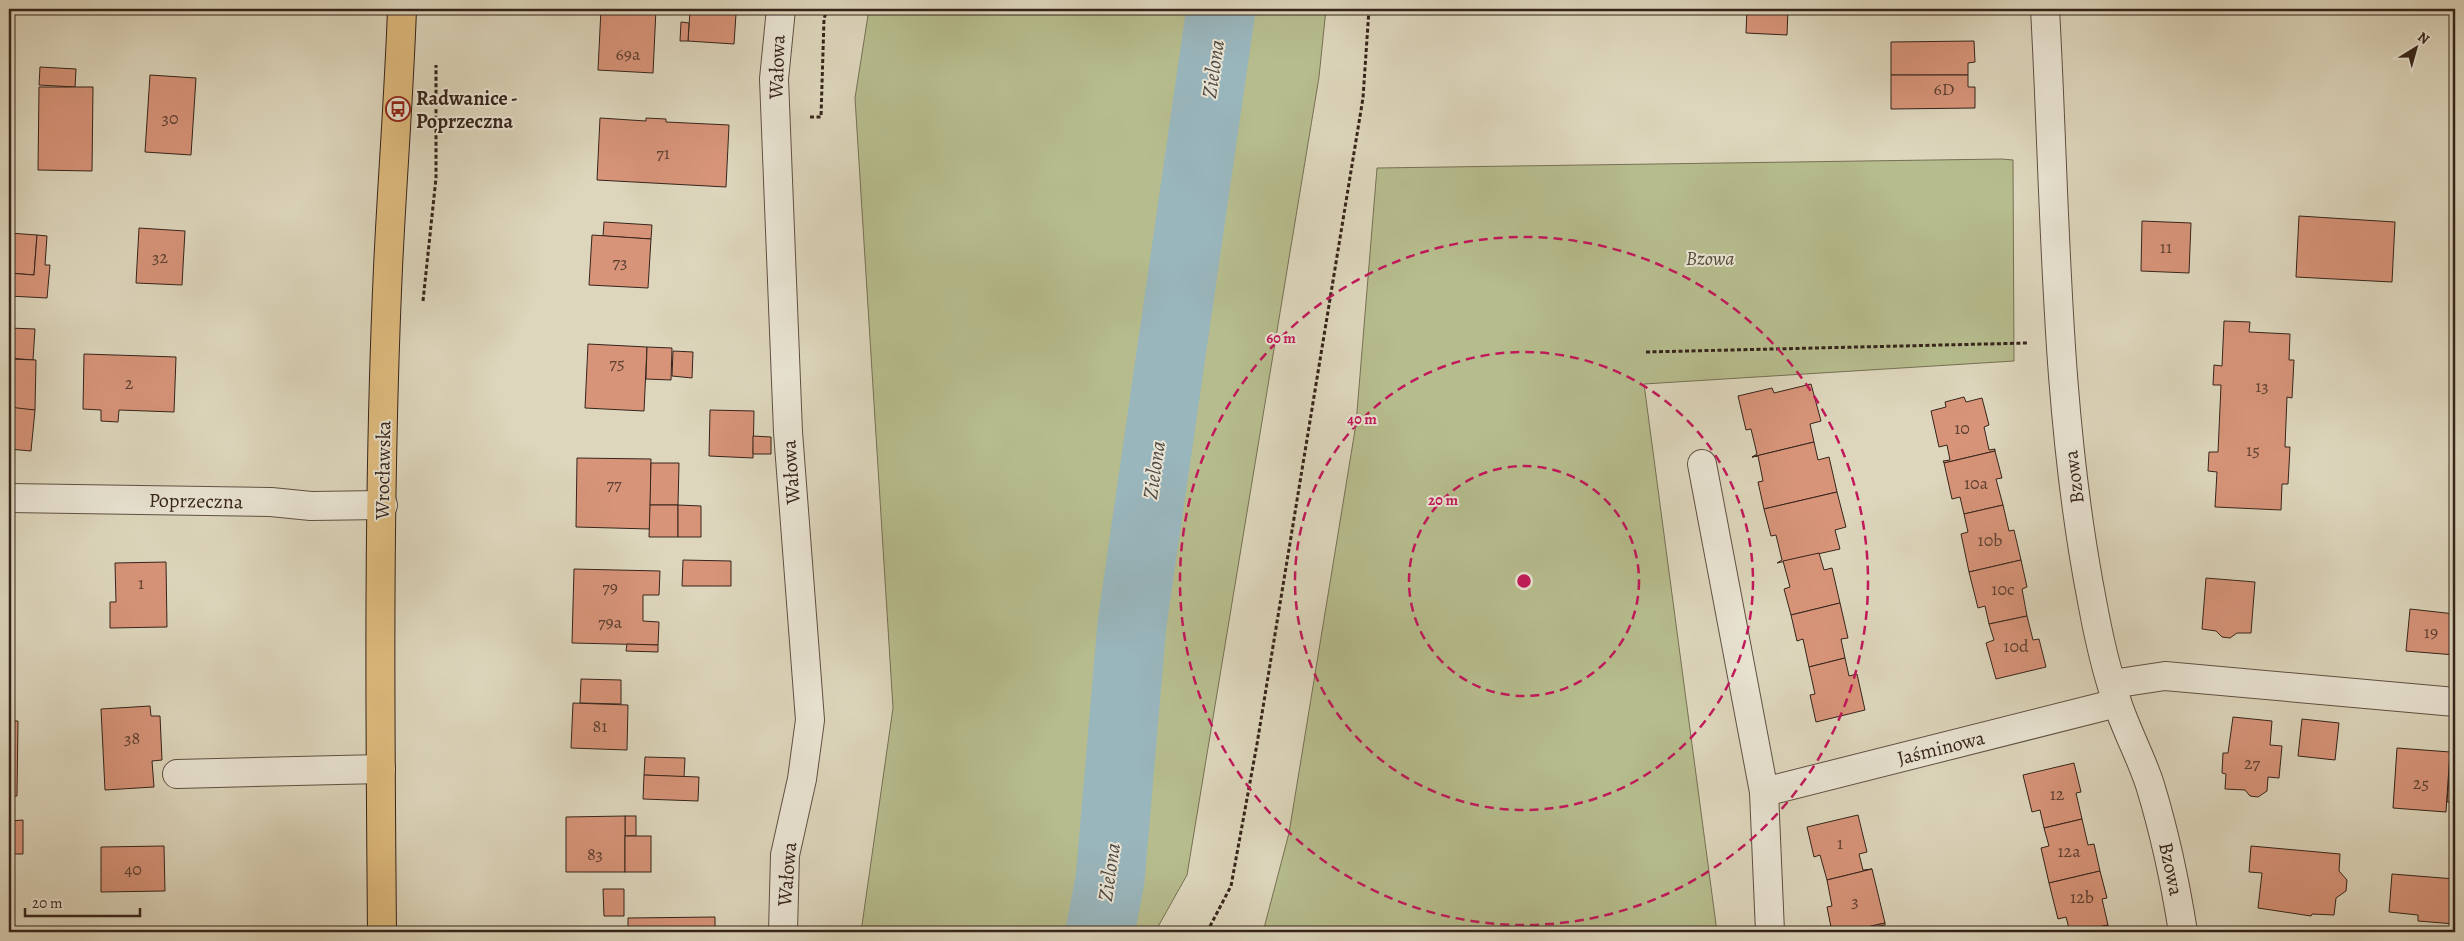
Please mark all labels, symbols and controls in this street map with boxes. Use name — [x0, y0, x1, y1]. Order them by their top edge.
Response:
north arrow — [2392, 22, 2442, 72]
text: N — [2414, 27, 2433, 49]
street label: Wałowa — [762, 34, 792, 101]
water label: Zielona — [1195, 38, 1231, 100]
house number: 69a — [616, 42, 641, 66]
house number: 6D — [1934, 77, 1954, 101]
place label: Radwanice - Poprzeczna — [416, 85, 518, 135]
bus stop icon: Radwanice - Poprzeczna — [385, 96, 411, 122]
house number: 30 — [161, 106, 179, 130]
house number: 71 — [656, 141, 670, 165]
house number: 11 — [2160, 235, 2172, 259]
house number: 32 — [152, 245, 168, 269]
park label: Bzowa — [1686, 245, 1734, 272]
house number: 73 — [612, 250, 628, 274]
text: 60 m — [1266, 328, 1296, 348]
house number: 75 — [609, 351, 625, 375]
house number: 2 — [125, 371, 134, 395]
house number: 13 — [2255, 374, 2269, 398]
text: 40 m — [1347, 409, 1377, 429]
house number: 10 — [1954, 416, 1970, 440]
street label: Wrocławska — [369, 420, 397, 521]
street label: Wałowa — [775, 438, 807, 506]
house number: 15 — [2246, 438, 2260, 462]
water label: Zielona — [1136, 439, 1172, 501]
street label: Bzowa — [2057, 448, 2091, 505]
house number: 10a — [1964, 471, 1989, 495]
house number: 77 — [606, 472, 622, 496]
street label: Poprzeczna — [149, 487, 244, 515]
text: 20 m — [1428, 490, 1458, 510]
house number: 10b — [1978, 528, 2002, 552]
house number: 1 — [138, 571, 144, 595]
centre of rings — [1515, 572, 1533, 590]
house number: 79 — [602, 575, 618, 599]
house number: 10c — [1991, 577, 2015, 601]
house number: 79a — [598, 610, 623, 634]
house number: 19 — [2424, 620, 2438, 644]
house number: 10d — [2003, 634, 2029, 658]
house number: 81 — [593, 714, 607, 738]
street label: Jaśminowa — [1894, 724, 1988, 772]
house number: 38 — [124, 726, 140, 750]
house number: 27 — [2244, 751, 2260, 775]
house number: 25 — [2413, 771, 2429, 795]
house number: 12 — [2050, 782, 2065, 806]
house number: 1 — [1837, 831, 1843, 855]
house number: 12a — [2057, 839, 2081, 863]
street label: Wałowa — [771, 840, 803, 908]
street label: Bzowa — [2152, 840, 2190, 899]
water label: Zielona — [1091, 841, 1127, 903]
house number: 83 — [587, 842, 603, 866]
house number: 40 — [124, 857, 142, 881]
house number: 12b — [2070, 885, 2094, 909]
scale bar — [25, 886, 140, 918]
house number: 3 — [1851, 889, 1859, 913]
text: 20 m — [32, 893, 63, 913]

